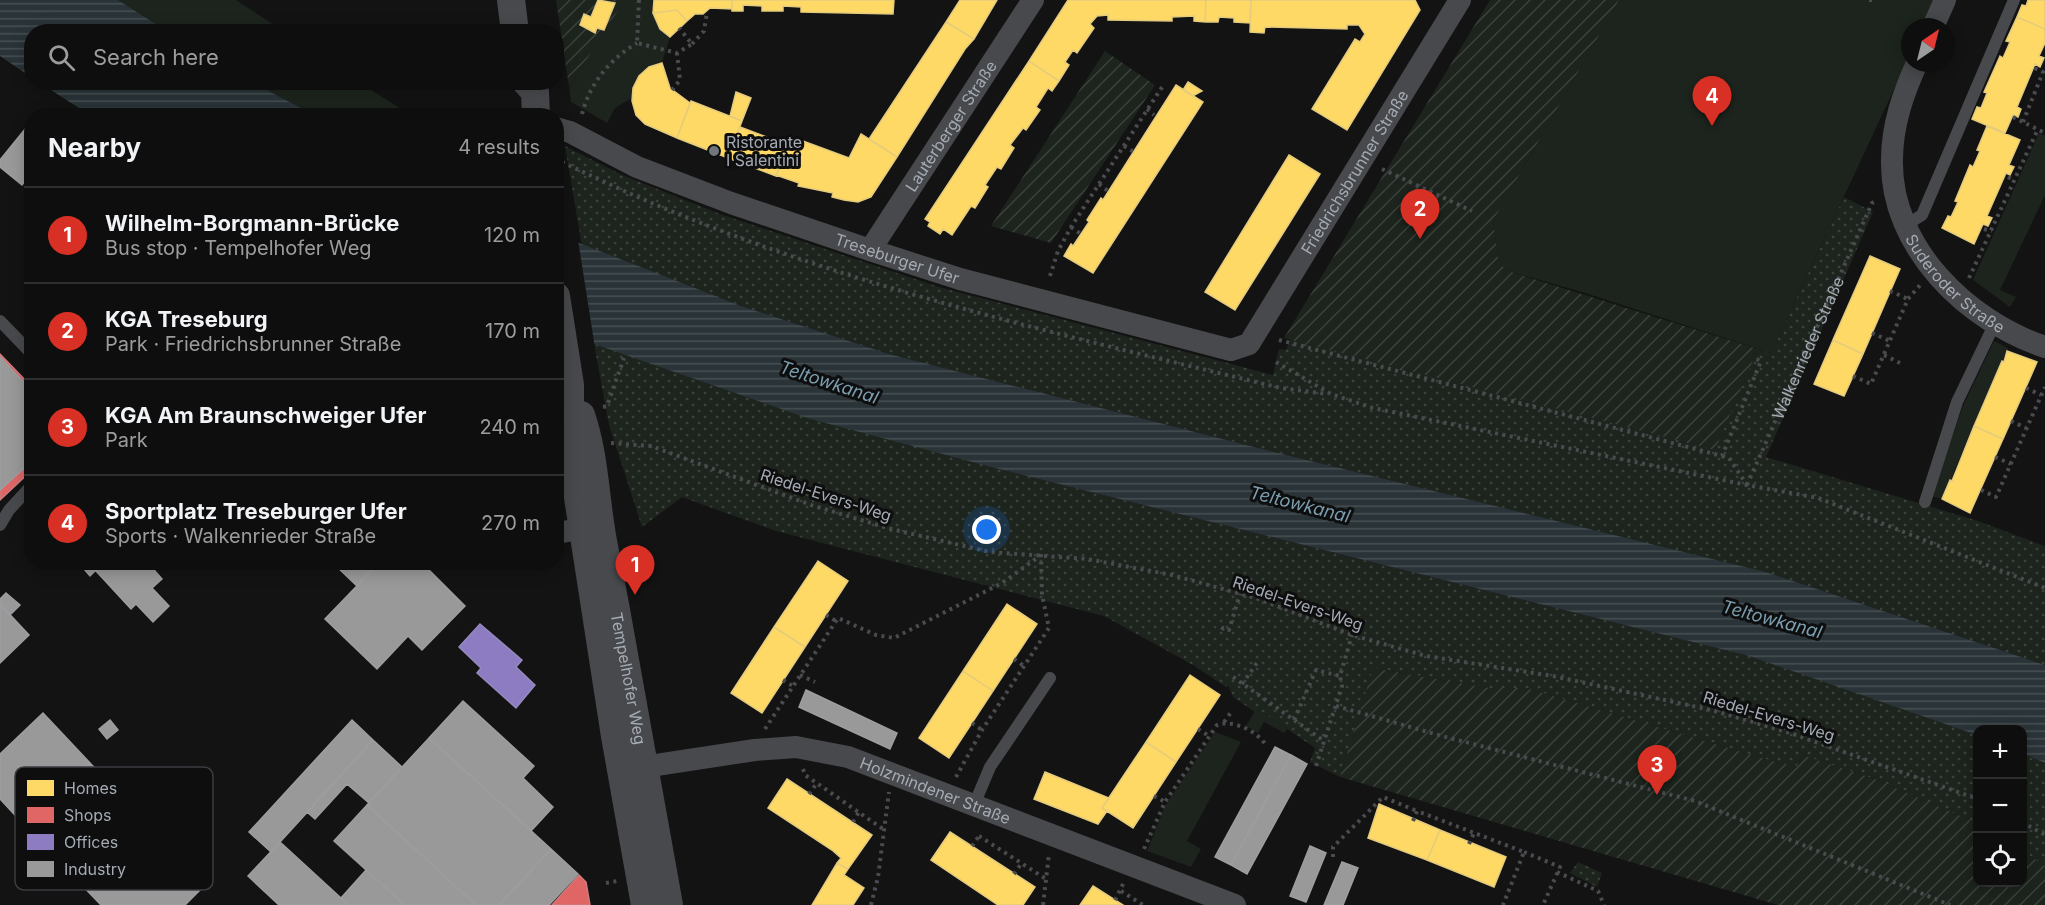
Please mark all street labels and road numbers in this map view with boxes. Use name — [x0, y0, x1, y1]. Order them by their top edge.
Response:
street label: Lauterberger Straße — [901, 57, 1001, 195]
street label: Friedrichsbrunner Straße — [1297, 86, 1413, 258]
street label: Treseburger Ufer — [832, 229, 962, 288]
street label: Suderoder Straße — [1901, 231, 2008, 337]
street label: Walkenrieder Straße — [1767, 273, 1848, 422]
street label: Riedel-Evers-Weg — [758, 464, 894, 526]
street label: Riedel-Evers-Weg — [1230, 571, 1366, 635]
street label: Tempelhofer Weg — [607, 611, 651, 746]
street label: Riedel-Evers-Weg — [1701, 686, 1837, 746]
street label: Holzmindener Straße — [857, 753, 1013, 828]

